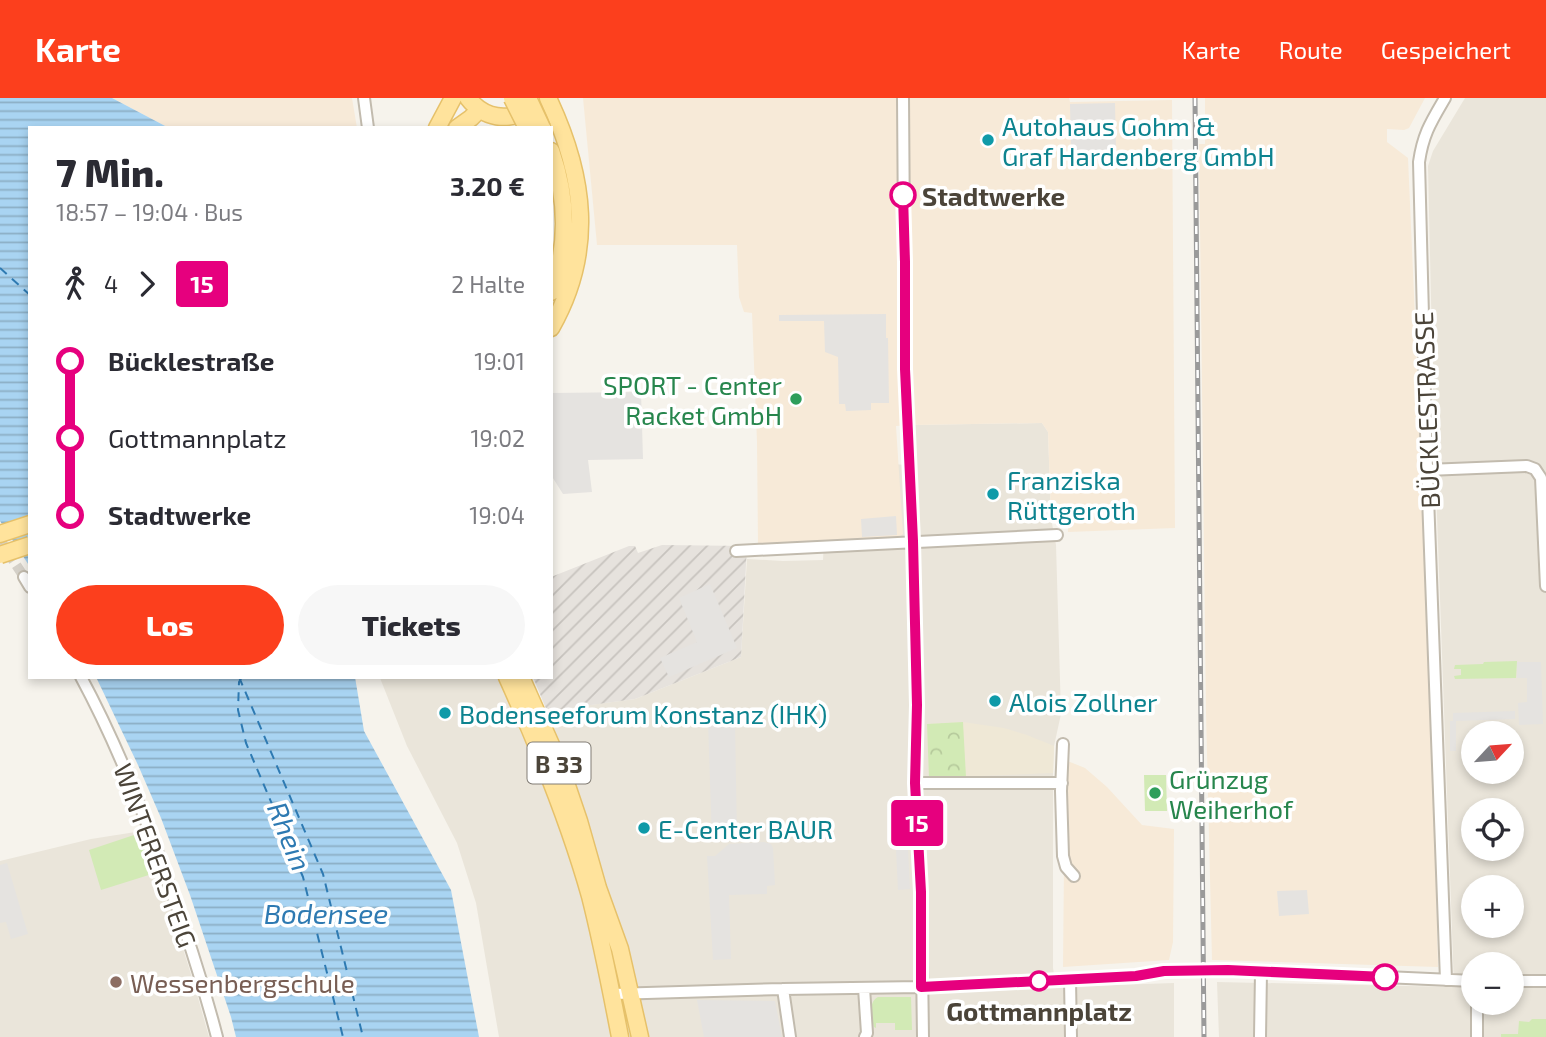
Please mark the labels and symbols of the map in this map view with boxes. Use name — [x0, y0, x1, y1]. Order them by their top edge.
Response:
place label: Autohaus Gohm & Graf Hardenberg GmbH — [1002, 110, 1275, 171]
marker: Autohaus Gohm & Graf Hardenberg GmbH — [980, 132, 996, 148]
place label: Stadtwerke — [922, 180, 1065, 211]
marker: Stadtwerke — [890, 182, 916, 208]
street label: BÜCKLESTRASSE — [1407, 311, 1445, 509]
place label: SPORT - Center Racket GmbH — [603, 369, 782, 430]
marker: SPORT - Center Racket GmbH — [788, 391, 804, 407]
place label: Franziska Rüttgeroth — [1007, 464, 1136, 525]
marker: Franziska Rüttgeroth — [985, 486, 1001, 502]
place label: Alois Zollner — [1009, 686, 1158, 717]
marker: Alois Zollner — [987, 693, 1003, 709]
place label: Bodenseeforum Konstanz (IHK) — [459, 698, 827, 729]
marker: Bodenseeforum Konstanz (IHK) — [437, 705, 453, 721]
north arrow — [1461, 721, 1524, 784]
road number: B 33 — [528, 742, 590, 784]
street label: WINTERERSTEIG — [108, 759, 204, 951]
place label: Grünzug Weiherhof — [1169, 763, 1294, 824]
marker: Grünzug Weiherhof — [1147, 785, 1163, 801]
water label: Rhein — [261, 796, 319, 876]
line badge: 15 — [886, 800, 948, 846]
place label: E-Center BAUR — [658, 813, 833, 844]
marker: E-Center BAUR — [636, 820, 652, 836]
water label: Bodensee — [264, 896, 388, 930]
unlabelled marker — [1372, 964, 1398, 990]
place label: Wessenbergschule — [130, 967, 355, 998]
marker: Gottmannplatz — [1029, 971, 1049, 991]
marker: Wessenbergschule — [108, 974, 124, 990]
place label: Gottmannplatz — [946, 995, 1132, 1026]

